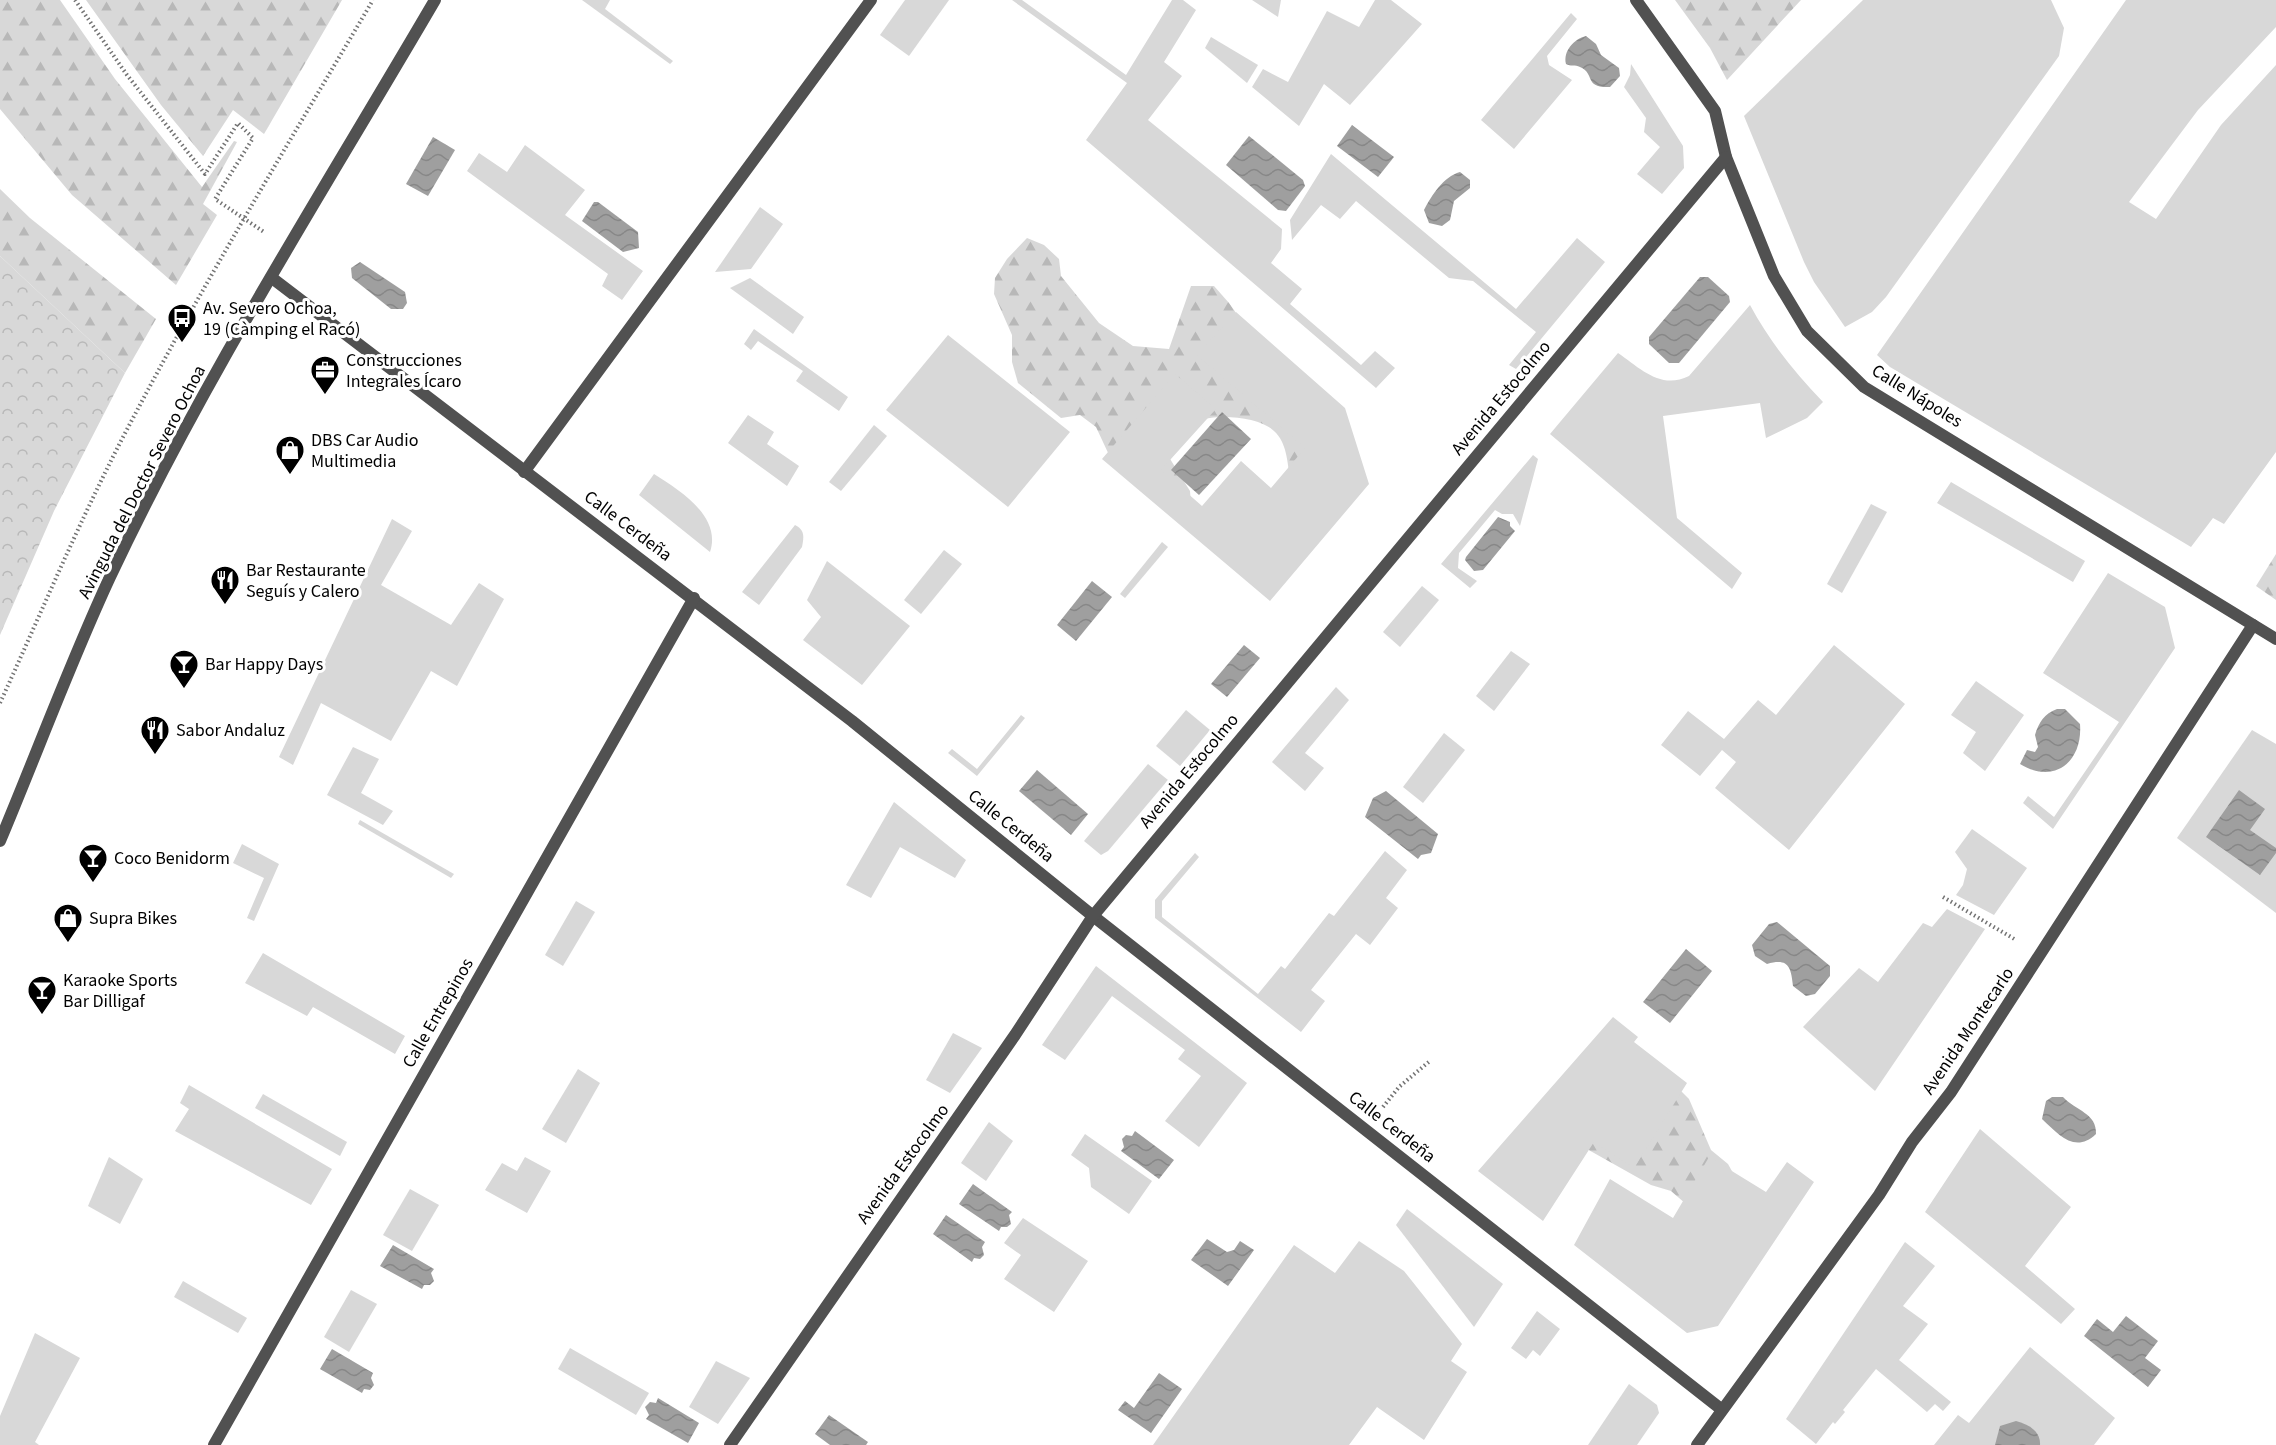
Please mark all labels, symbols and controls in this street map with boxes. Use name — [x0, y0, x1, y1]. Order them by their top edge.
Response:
place label: Av. Severo Ochoa, 19 (Càmping el Racó) — [203, 296, 361, 342]
bus stop icon: Av. Severo Ochoa, 19 (Càmping el Racó) — [166, 302, 198, 344]
street label: Avenida Estocolmo — [1445, 335, 1557, 461]
place label: Construcciones Integrales Ícaro — [346, 348, 462, 394]
office icon: Construcciones Integrales Ícaro — [309, 354, 341, 396]
street label: Calle Nápoles — [1867, 358, 1967, 434]
street label: Avinguda del Doctor Severo Ochoa — [72, 361, 212, 603]
place label: DBS Car Audio Multimedia — [311, 428, 418, 474]
shop icon: DBS Car Audio Multimedia — [274, 434, 306, 476]
street label: Calle Cerdeña — [579, 485, 677, 567]
place label: Bar Restaurante Seguís y Calero — [246, 558, 366, 604]
restaurant icon: Bar Restaurante Seguís y Calero — [209, 564, 241, 606]
bar icon: Bar Happy Days — [168, 648, 200, 690]
place label: Bar Happy Days — [205, 652, 323, 677]
street label: Avenida Estocolmo — [1133, 708, 1245, 834]
restaurant icon: Sabor Andaluz — [139, 714, 171, 756]
place label: Sabor Andaluz — [176, 718, 285, 743]
street label: Calle Cerdeña — [963, 784, 1059, 868]
bar icon: Coco Benidorm — [77, 842, 109, 884]
place label: Coco Benidorm — [114, 846, 230, 871]
shop icon: Supra Bikes — [52, 902, 84, 944]
place label: Supra Bikes — [89, 906, 177, 931]
street label: Calle Entrepinos — [396, 953, 480, 1073]
street label: Avenida Montecarlo — [1916, 962, 2020, 1100]
place label: Karaoke Sports Bar Dilligaf — [63, 968, 177, 1014]
bar icon: Karaoke Sports Bar Dilligaf — [26, 974, 58, 1016]
street label: Calle Cerdeña — [1343, 1085, 1441, 1169]
street label: Avenida Estocolmo — [851, 1099, 955, 1229]

